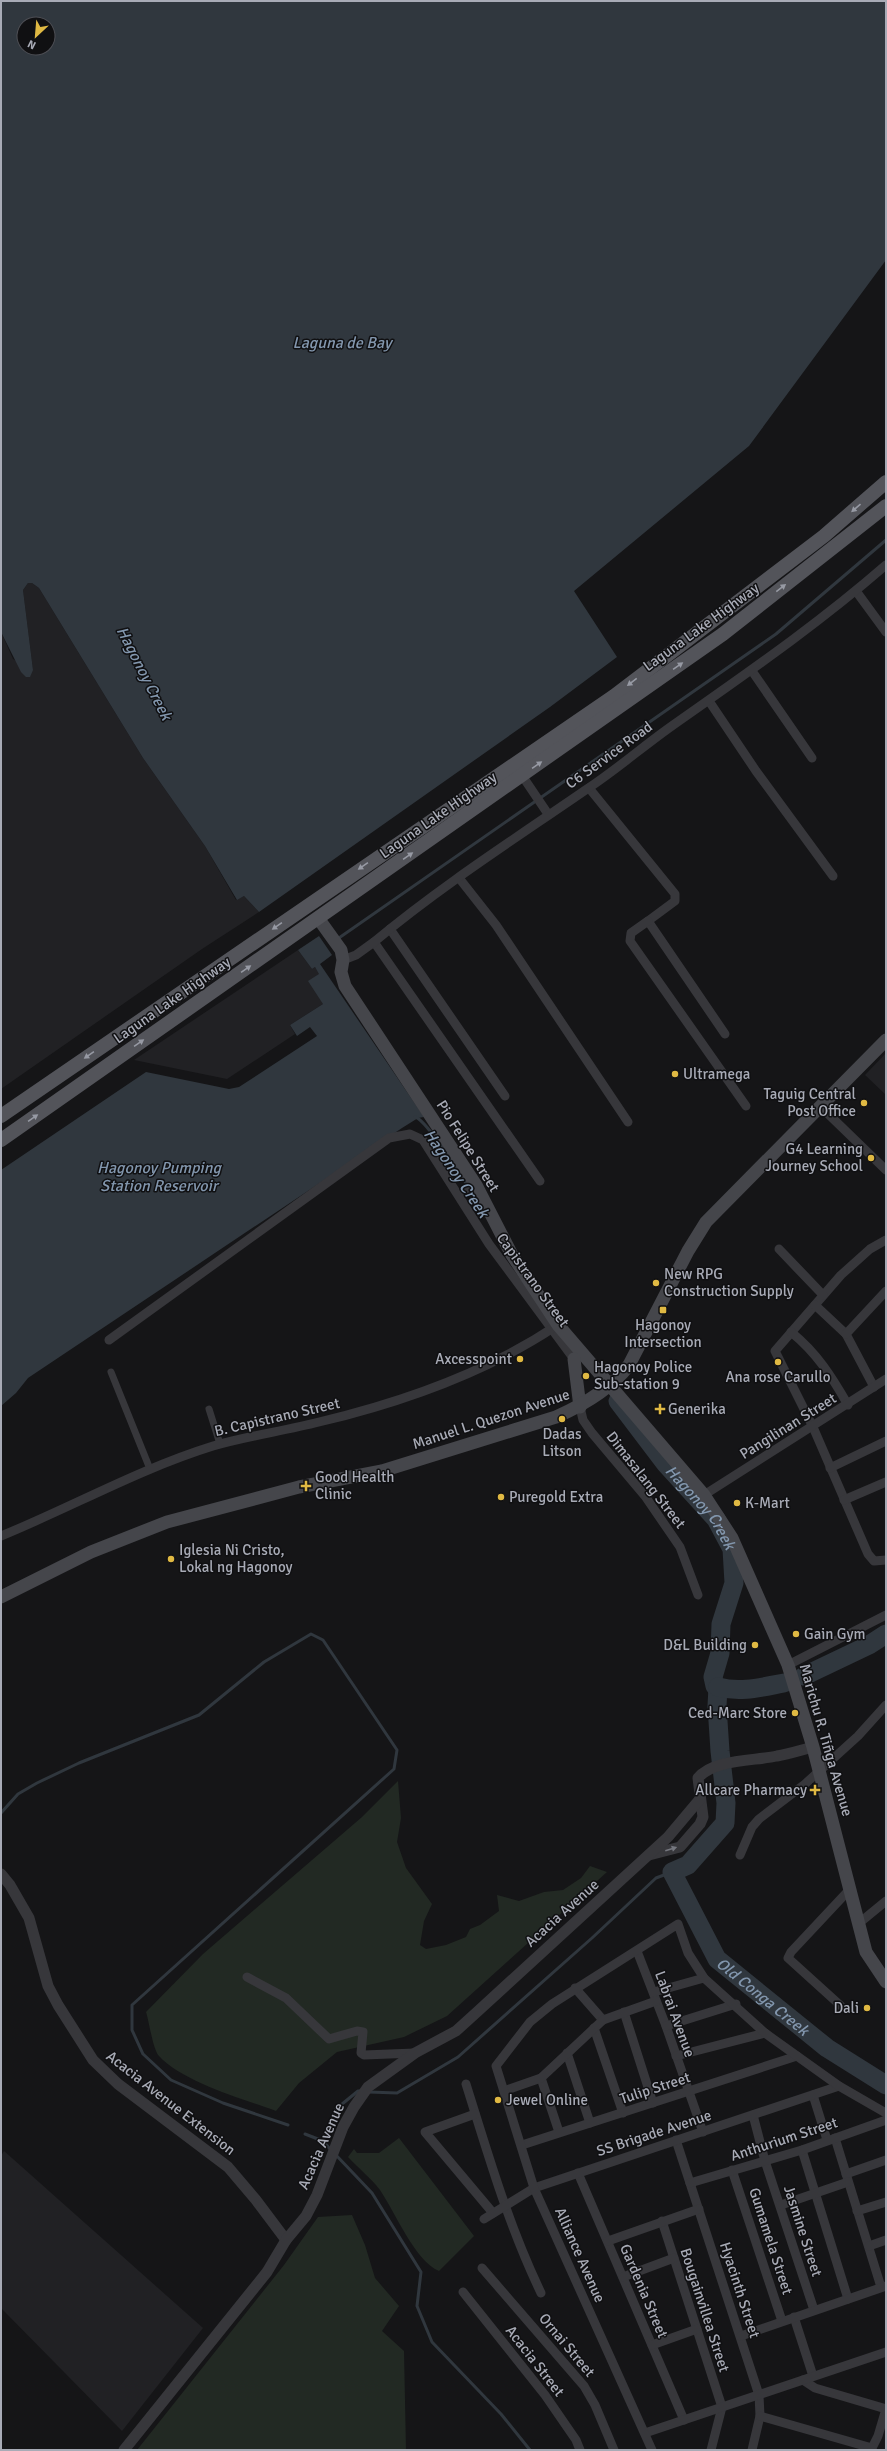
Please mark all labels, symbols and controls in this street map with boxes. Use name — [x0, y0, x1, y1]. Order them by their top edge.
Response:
north arrow — [16, 16, 56, 56]
text: N — [26, 37, 38, 52]
water label: Laguna de Bay — [293, 333, 394, 353]
one-way arrow — [851, 503, 862, 512]
street label: Laguna Lake Highway — [640, 579, 762, 675]
one-way arrow — [776, 584, 787, 592]
water label: Hagonoy Creek — [112, 623, 177, 726]
one-way arrow — [672, 662, 683, 670]
one-way arrow — [627, 677, 637, 685]
street label: C6 Service Road — [562, 717, 656, 793]
one-way arrow — [532, 761, 542, 769]
street label: Laguna Lake Highway — [376, 768, 500, 862]
one-way arrow — [403, 852, 413, 860]
one-way arrow — [358, 862, 369, 870]
one-way arrow — [272, 922, 282, 930]
street label: Laguna Lake Highway — [110, 953, 234, 1047]
one-way arrow — [241, 965, 251, 973]
one-way arrow — [134, 1039, 145, 1047]
one-way arrow — [84, 1051, 94, 1059]
place label: Ultramega — [683, 1065, 750, 1083]
marker: Ultramega — [670, 1069, 680, 1079]
place label: Taguig Central Post Office — [764, 1085, 856, 1120]
street label: Pio Felipe Street — [433, 1097, 503, 1195]
marker: Taguig Central Post Office — [859, 1098, 869, 1108]
one-way arrow — [28, 1114, 38, 1122]
water label: Hagonoy Creek — [419, 1125, 494, 1223]
place label: G4 Learning Journey School — [765, 1140, 863, 1175]
marker: G4 Learning Journey School — [866, 1153, 876, 1163]
water label: Hagonoy Pumping Station Reservoir — [97, 1158, 222, 1196]
street label: Capistrano Street — [493, 1229, 573, 1331]
place label: New RPG Construction Supply — [664, 1265, 794, 1300]
marker: New RPG Construction Supply — [651, 1278, 661, 1288]
marker: Hagonoy Intersection — [658, 1305, 668, 1315]
place label: Hagonoy Intersection — [624, 1316, 702, 1351]
place label: Axcesspoint — [435, 1350, 512, 1368]
marker: Axcesspoint — [515, 1354, 525, 1364]
marker: Ana rose Carullo — [773, 1357, 783, 1367]
place label: Hagonoy Police Sub-station 9 — [594, 1358, 692, 1393]
place label: Ana rose Carullo — [725, 1368, 831, 1386]
marker: Hagonoy Police Sub-station 9 — [581, 1371, 591, 1381]
street label: Manuel L. Quezon Avenue — [410, 1385, 572, 1453]
street label: Pangilinan Street — [736, 1389, 840, 1463]
street label: B. Capistrano Street — [213, 1394, 341, 1440]
place label: Generika — [668, 1400, 726, 1418]
marker: Generika — [655, 1404, 665, 1414]
marker: Dadas Litson — [557, 1414, 567, 1424]
place label: Dadas Litson — [542, 1425, 582, 1460]
street label: Dimasalang Street — [603, 1428, 689, 1532]
water label: Hagonoy Creek — [661, 1461, 740, 1555]
place label: Good Health Clinic — [315, 1468, 394, 1503]
marker: Good Health Clinic — [300, 1480, 312, 1492]
place label: Puregold Extra — [509, 1488, 603, 1506]
marker: Puregold Extra — [496, 1492, 506, 1502]
place label: K-Mart — [745, 1494, 790, 1512]
marker: K-Mart — [732, 1498, 742, 1508]
place label: Iglesia Ni Cristo, Lokal ng Hagonoy — [179, 1541, 293, 1576]
marker: Iglesia Ni Cristo, Lokal ng Hagonoy — [166, 1554, 176, 1564]
place label: Gain Gym — [804, 1625, 865, 1643]
marker: Gain Gym — [791, 1629, 801, 1639]
place label: D&L Building — [663, 1636, 747, 1654]
marker: D&L Building — [750, 1640, 760, 1650]
street label: Marichu R. Tiñga Avenue — [796, 1662, 856, 1818]
place label: Ced-Marc Store — [688, 1704, 787, 1722]
marker: Ced-Marc Store — [790, 1708, 800, 1718]
place label: Allcare Pharmacy — [695, 1781, 807, 1799]
marker: Allcare Pharmacy — [810, 1785, 820, 1795]
one-way arrow — [666, 1846, 678, 1852]
street label: Acacia Avenue — [522, 1875, 602, 1951]
water label: Old Conga Creek — [712, 1954, 814, 2042]
street label: Labrai Avenue — [651, 1968, 699, 2060]
place label: Dali — [833, 1999, 859, 2017]
marker: Dali — [862, 2003, 872, 2013]
street label: Acacia Avenue Extension — [103, 2047, 239, 2159]
street label: Tulip Street — [617, 2068, 693, 2108]
place label: Jewel Online — [506, 2091, 588, 2109]
marker: Jewel Online — [493, 2095, 503, 2105]
street label: Acacia Avenue — [294, 2100, 348, 2192]
street label: SS Brigade Avenue — [594, 2106, 714, 2160]
street label: Anthurium Street — [728, 2113, 840, 2165]
street label: Jasmine Street — [780, 2183, 826, 2279]
street label: Gumamela Street — [745, 2185, 797, 2297]
street label: Alliance Avenue — [551, 2205, 609, 2305]
street label: Hyacinth Street — [716, 2240, 764, 2340]
street label: Gardenia Street — [616, 2241, 672, 2341]
street label: Bougainvillea Street — [676, 2246, 734, 2374]
street label: Ornai Street — [535, 2309, 599, 2381]
street label: Acacia Street — [502, 2322, 568, 2400]

